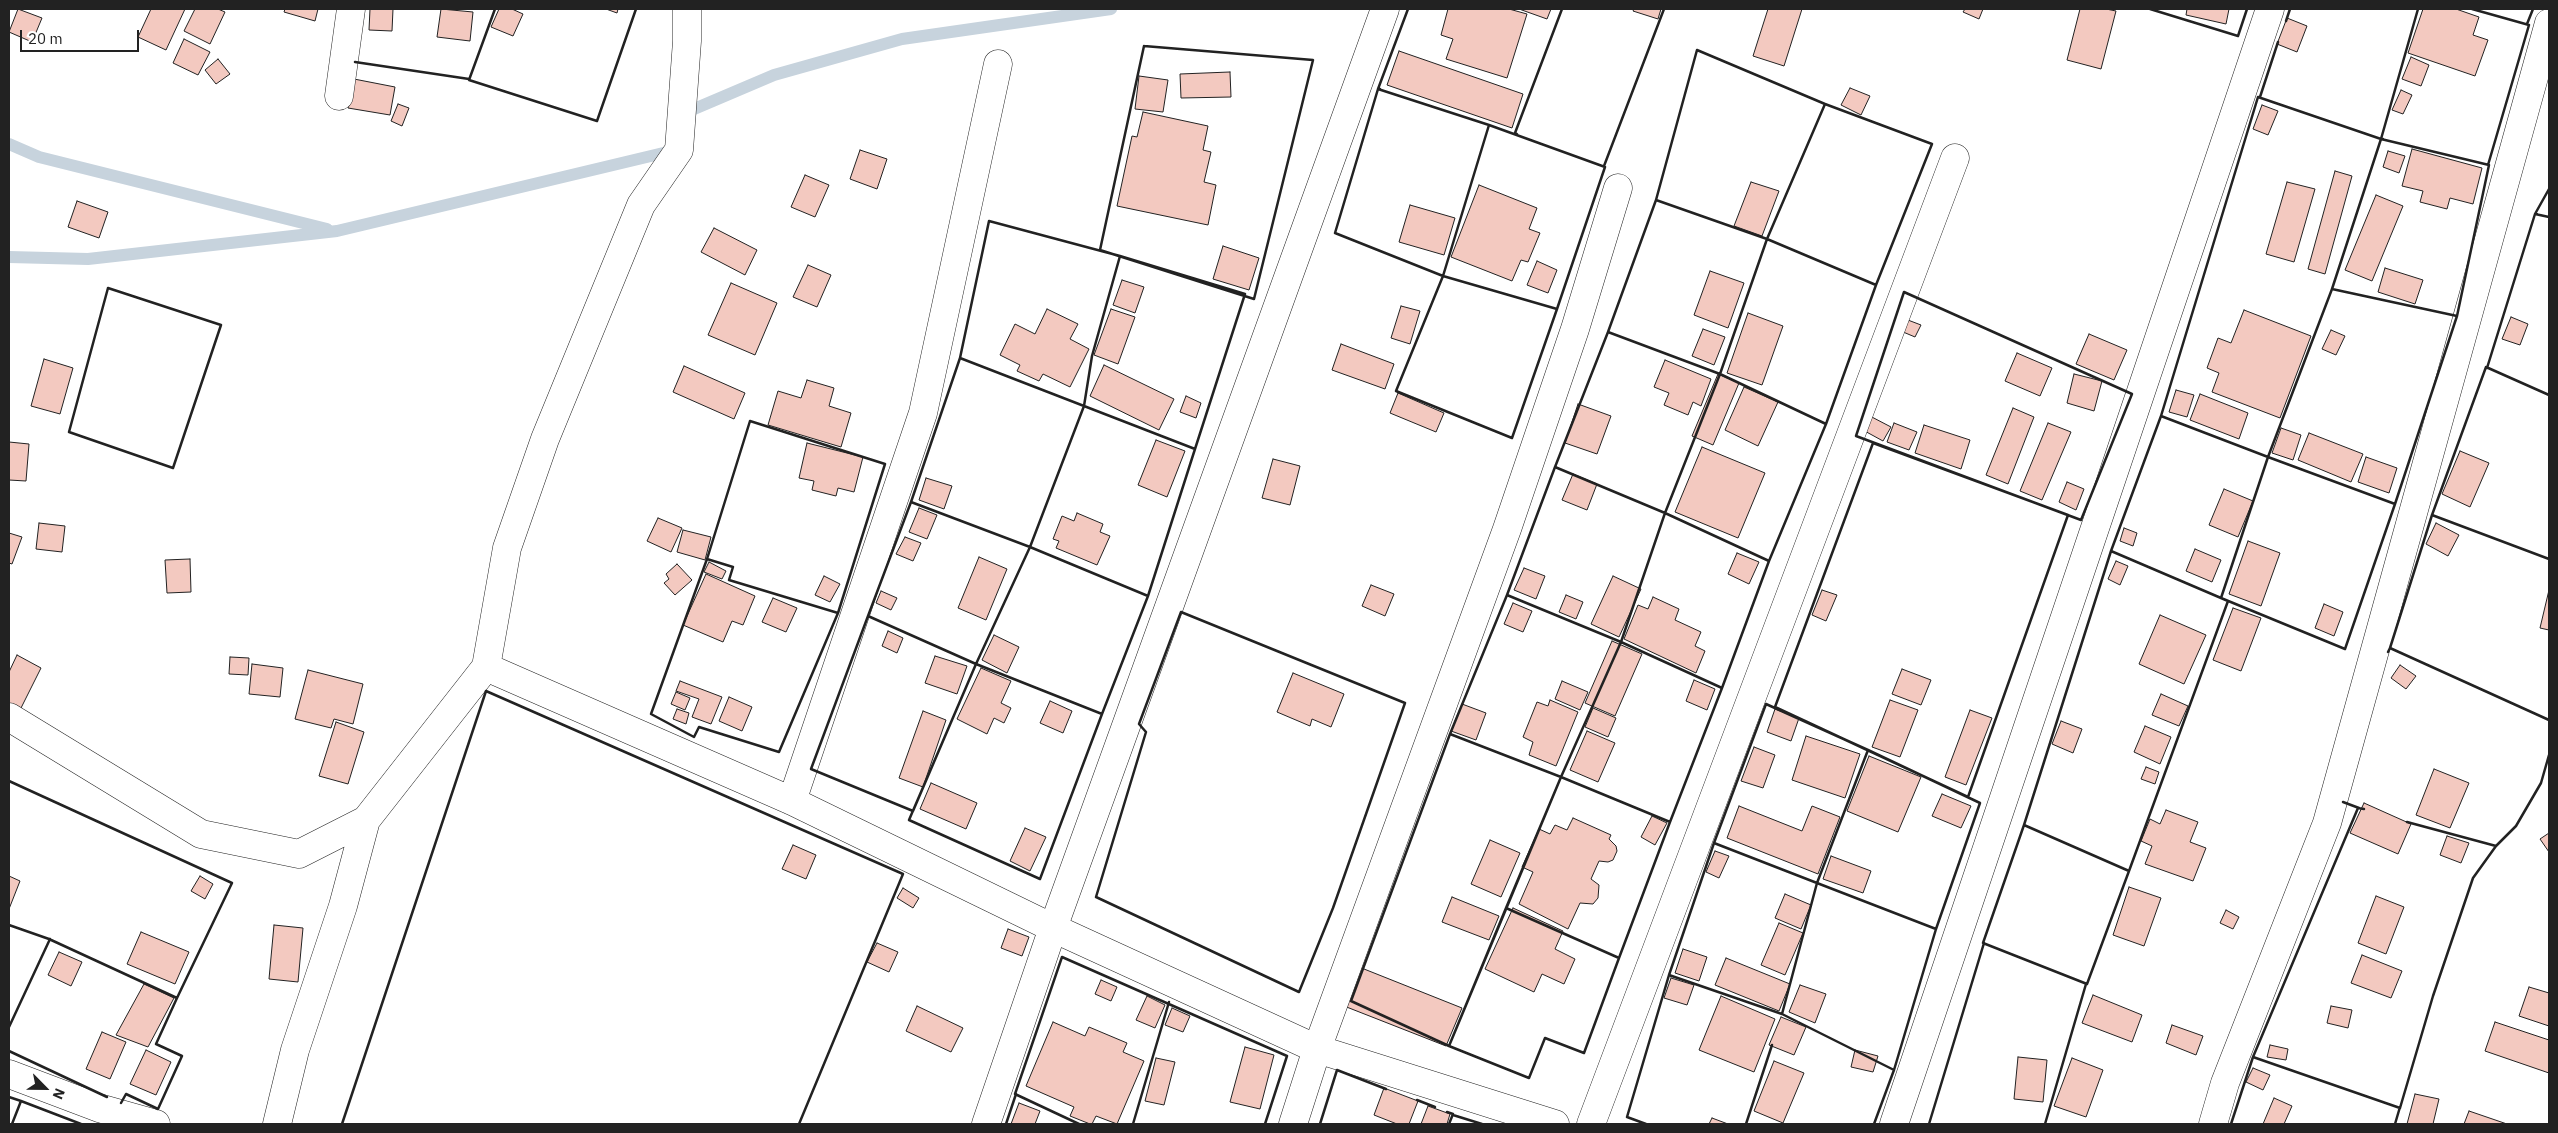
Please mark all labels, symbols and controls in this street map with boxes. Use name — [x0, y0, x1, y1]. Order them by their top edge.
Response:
scale bar — [22, 20, 141, 52]
text: 20 m — [28, 29, 63, 48]
north arrow — [20, 1063, 70, 1113]
text: N — [49, 1086, 69, 1102]

